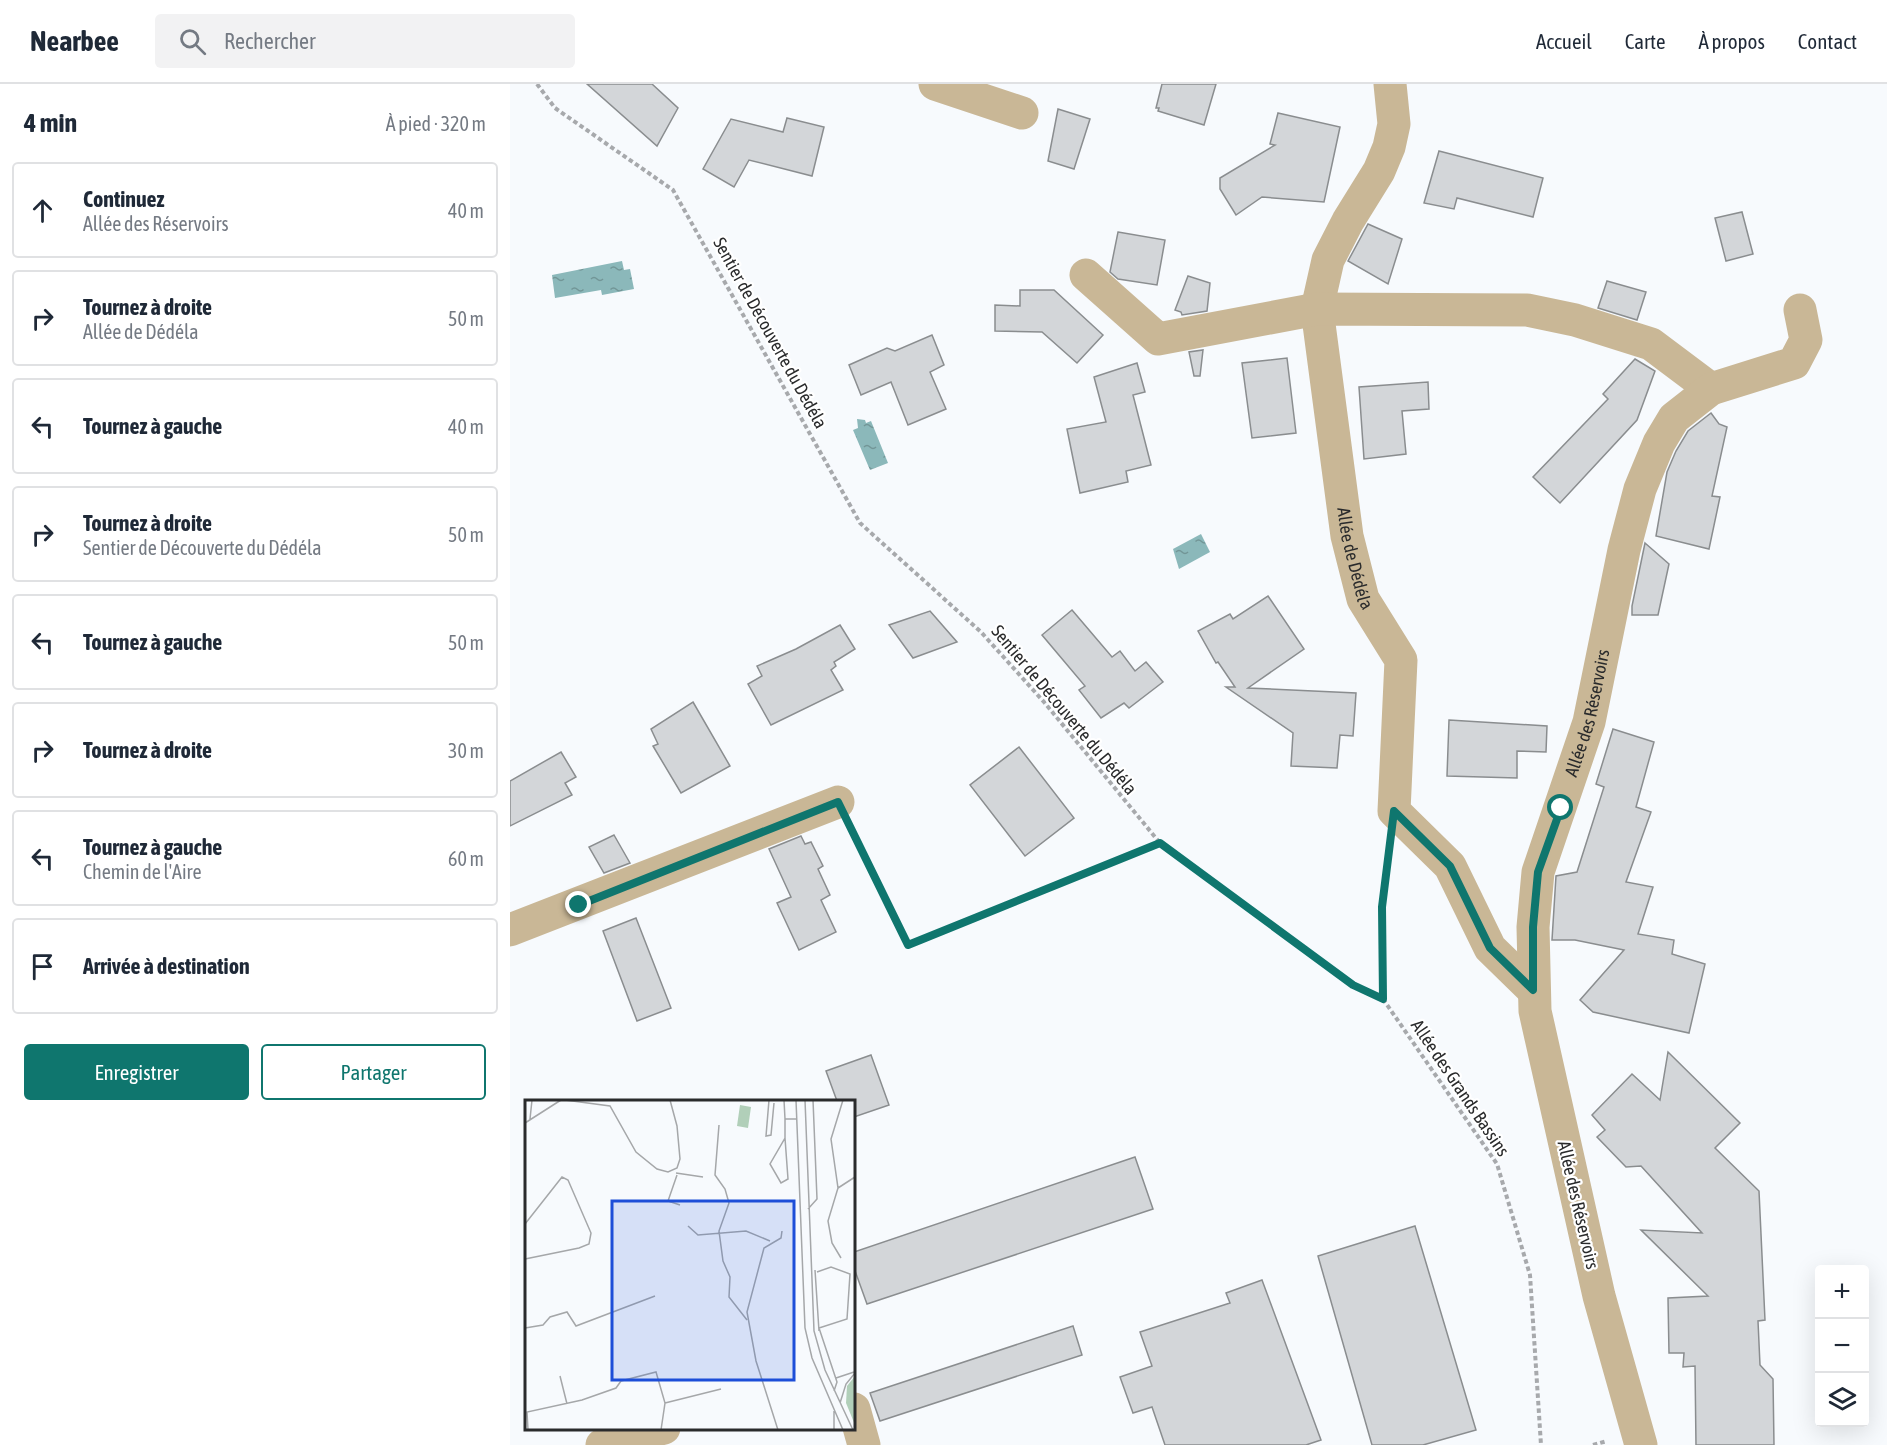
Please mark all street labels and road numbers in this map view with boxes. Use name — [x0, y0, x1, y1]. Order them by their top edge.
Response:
street label: Sentier de Découverte du Dédéla — [709, 234, 832, 432]
street label: Allée de Dédéla — [1333, 506, 1378, 613]
street label: Sentier de Découverte du Dédéla — [987, 621, 1141, 799]
street label: Allée des Réservoirs — [1560, 647, 1614, 779]
street label: Allée des Grands Bassins — [1407, 1015, 1514, 1160]
street label: Allée des Réservoirs — [1554, 1139, 1603, 1271]

